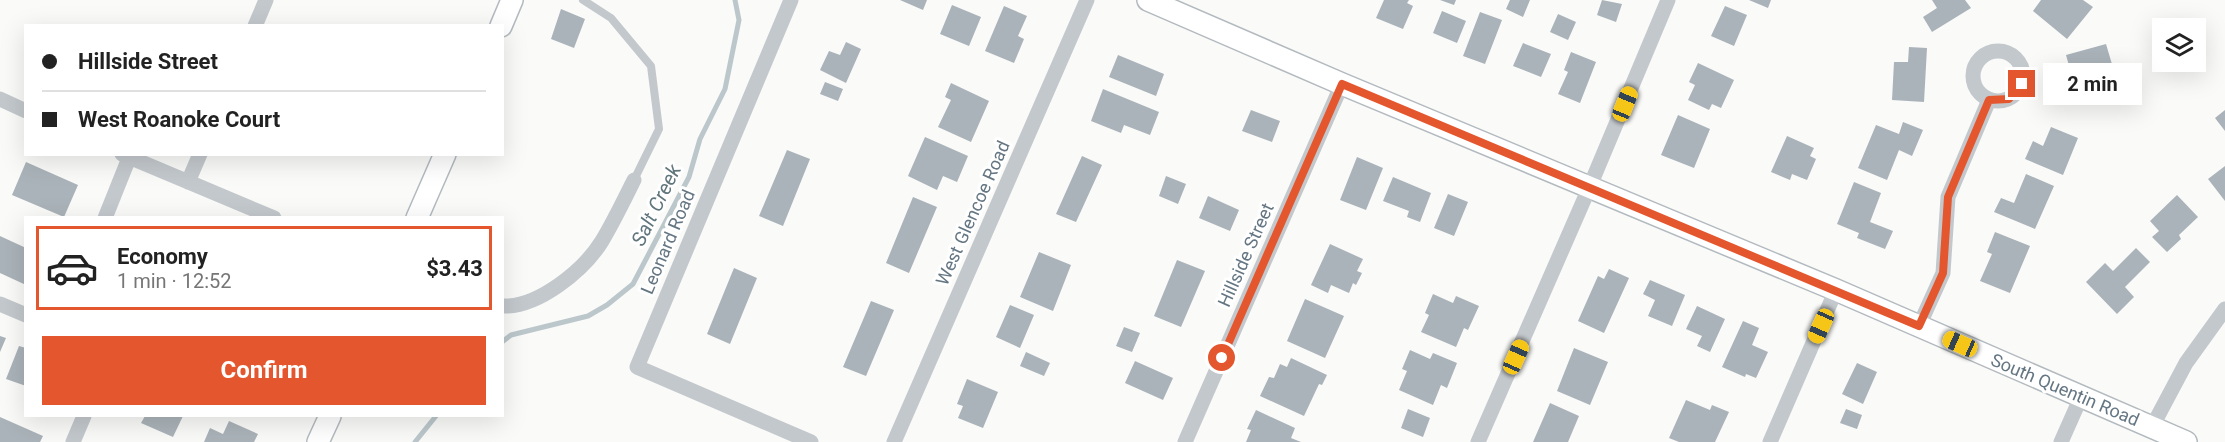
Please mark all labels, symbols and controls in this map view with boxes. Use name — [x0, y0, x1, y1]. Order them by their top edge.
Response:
map controls — [2152, 18, 2206, 72]
button: layers — [2152, 18, 2206, 72]
text: Hillside Street — [78, 49, 218, 74]
callout: 2 min — [2043, 63, 2142, 105]
route end — [2008, 70, 2035, 97]
text: 2 min — [2067, 72, 2118, 96]
car — [1610, 84, 1640, 124]
text: West Roanoke Court — [78, 107, 280, 132]
street label: West Glencoe Road — [931, 137, 1014, 288]
water label: Salt Creek — [626, 159, 686, 250]
street label: Leonard Road — [636, 187, 699, 297]
street label: Hillside Street — [1213, 200, 1278, 310]
icon: car — [45, 241, 99, 295]
text: Economy — [117, 244, 208, 269]
text: $3.43 — [426, 256, 483, 281]
text: 1 min · 12:52 — [117, 269, 232, 293]
car — [1805, 306, 1837, 346]
car — [1940, 328, 1980, 360]
button: Confirm — [42, 336, 486, 405]
car — [1500, 337, 1532, 377]
route start — [1208, 344, 1235, 371]
street label: South Quentin Road — [1988, 349, 2142, 430]

